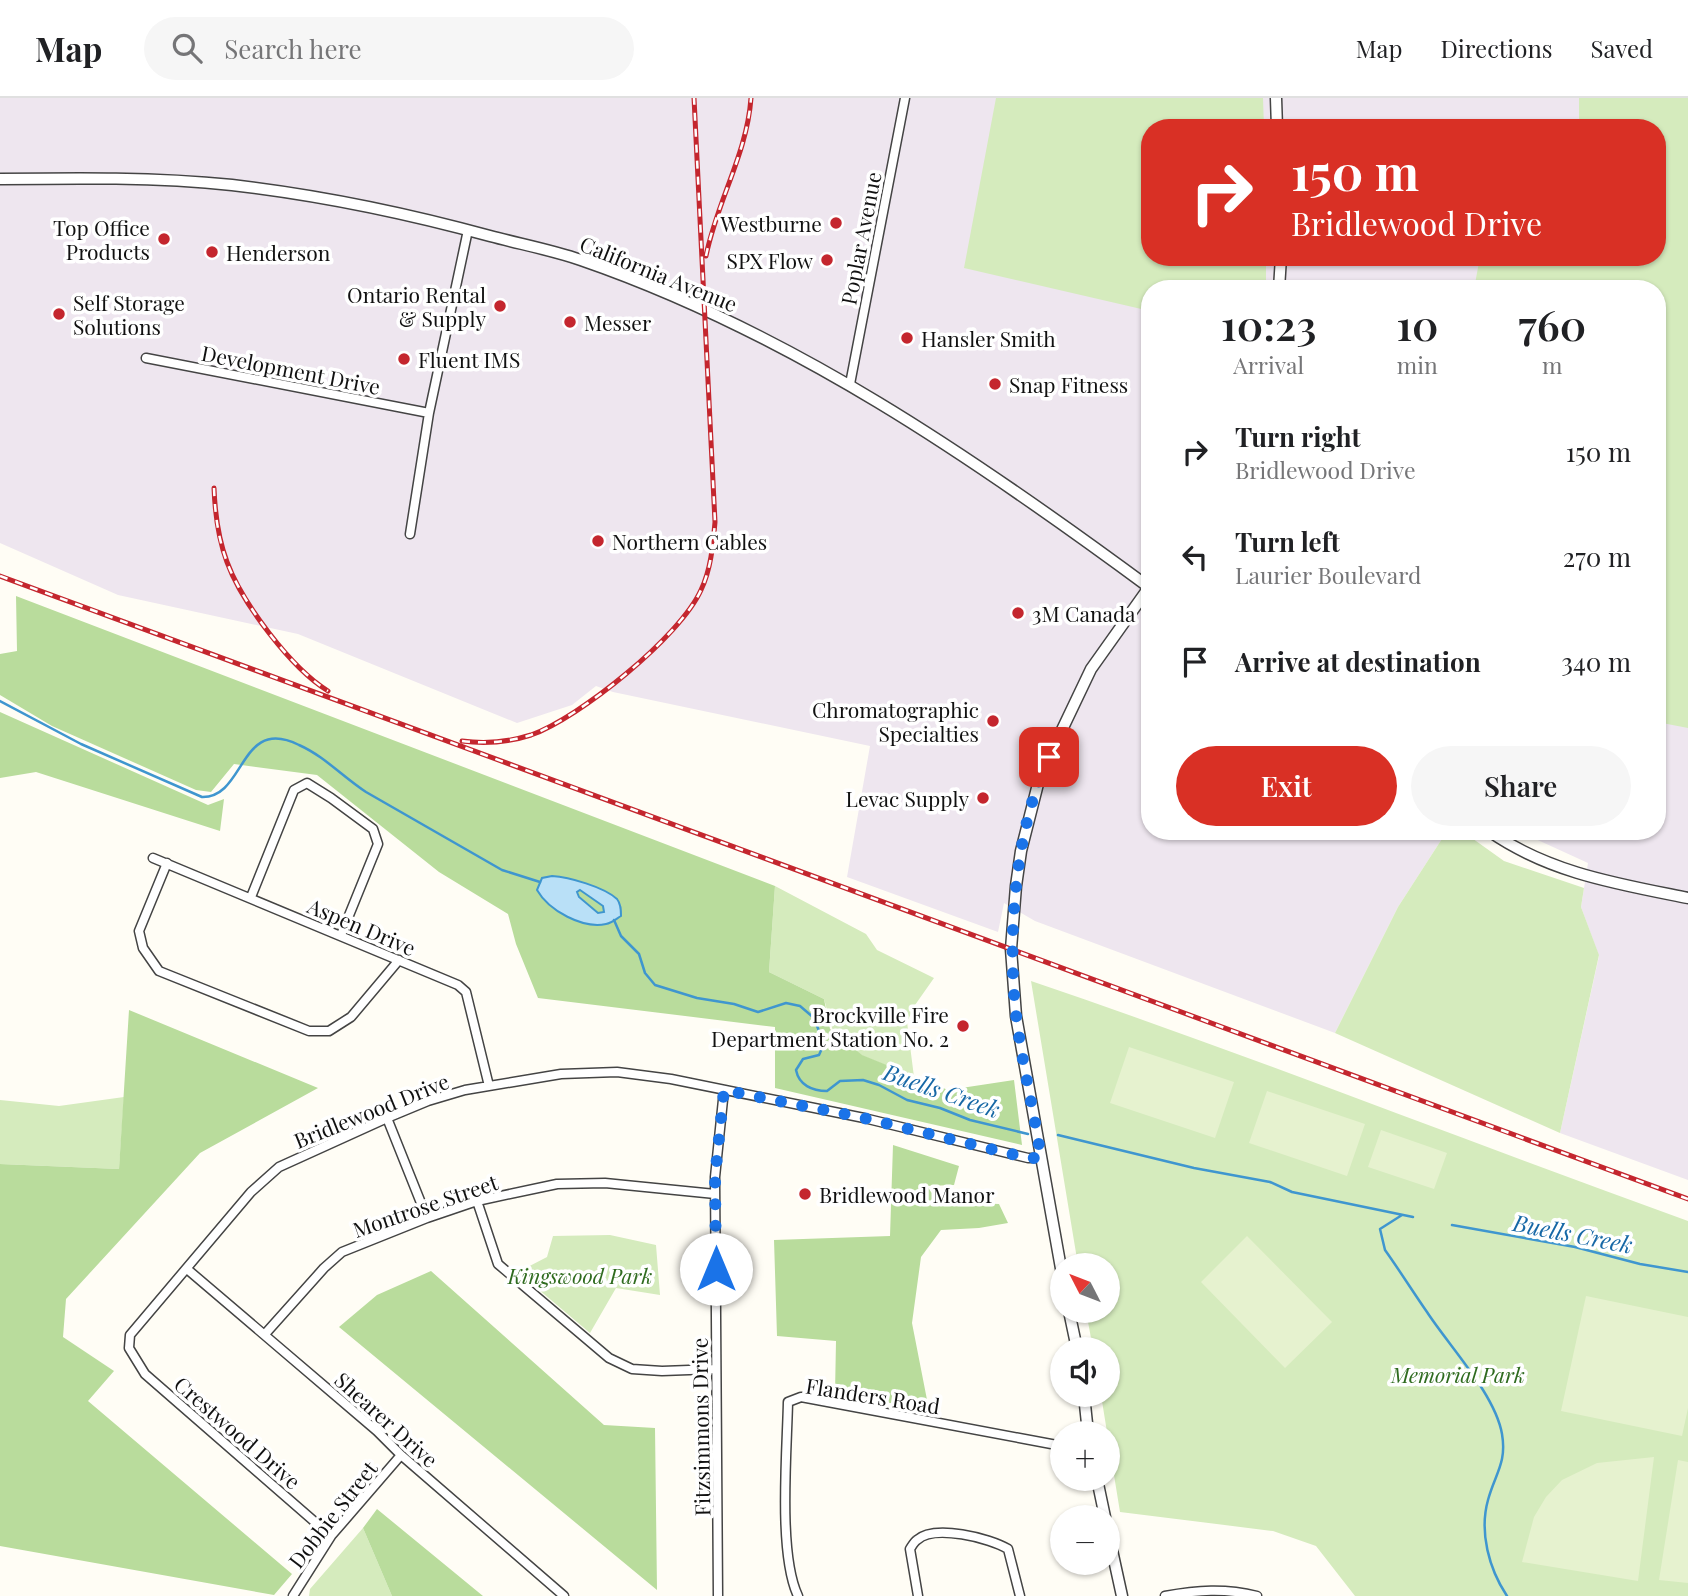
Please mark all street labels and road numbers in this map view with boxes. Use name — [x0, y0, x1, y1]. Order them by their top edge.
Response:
street label: Poplar Avenue — [833, 169, 887, 307]
street label: California Avenue — [576, 229, 742, 317]
street label: Development Drive — [199, 338, 383, 400]
street label: Aspen Drive — [303, 890, 420, 961]
street label: Bridlewood Drive — [289, 1066, 453, 1154]
street label: Montrose Street — [349, 1167, 502, 1243]
street label: Fitzsimmons Drive — [684, 1338, 716, 1516]
street label: Shearer Drive — [329, 1365, 445, 1473]
street label: Crestwood Drive — [169, 1369, 307, 1495]
street label: Flanders Road — [804, 1371, 942, 1419]
street label: Dobbie Street — [281, 1454, 383, 1573]

